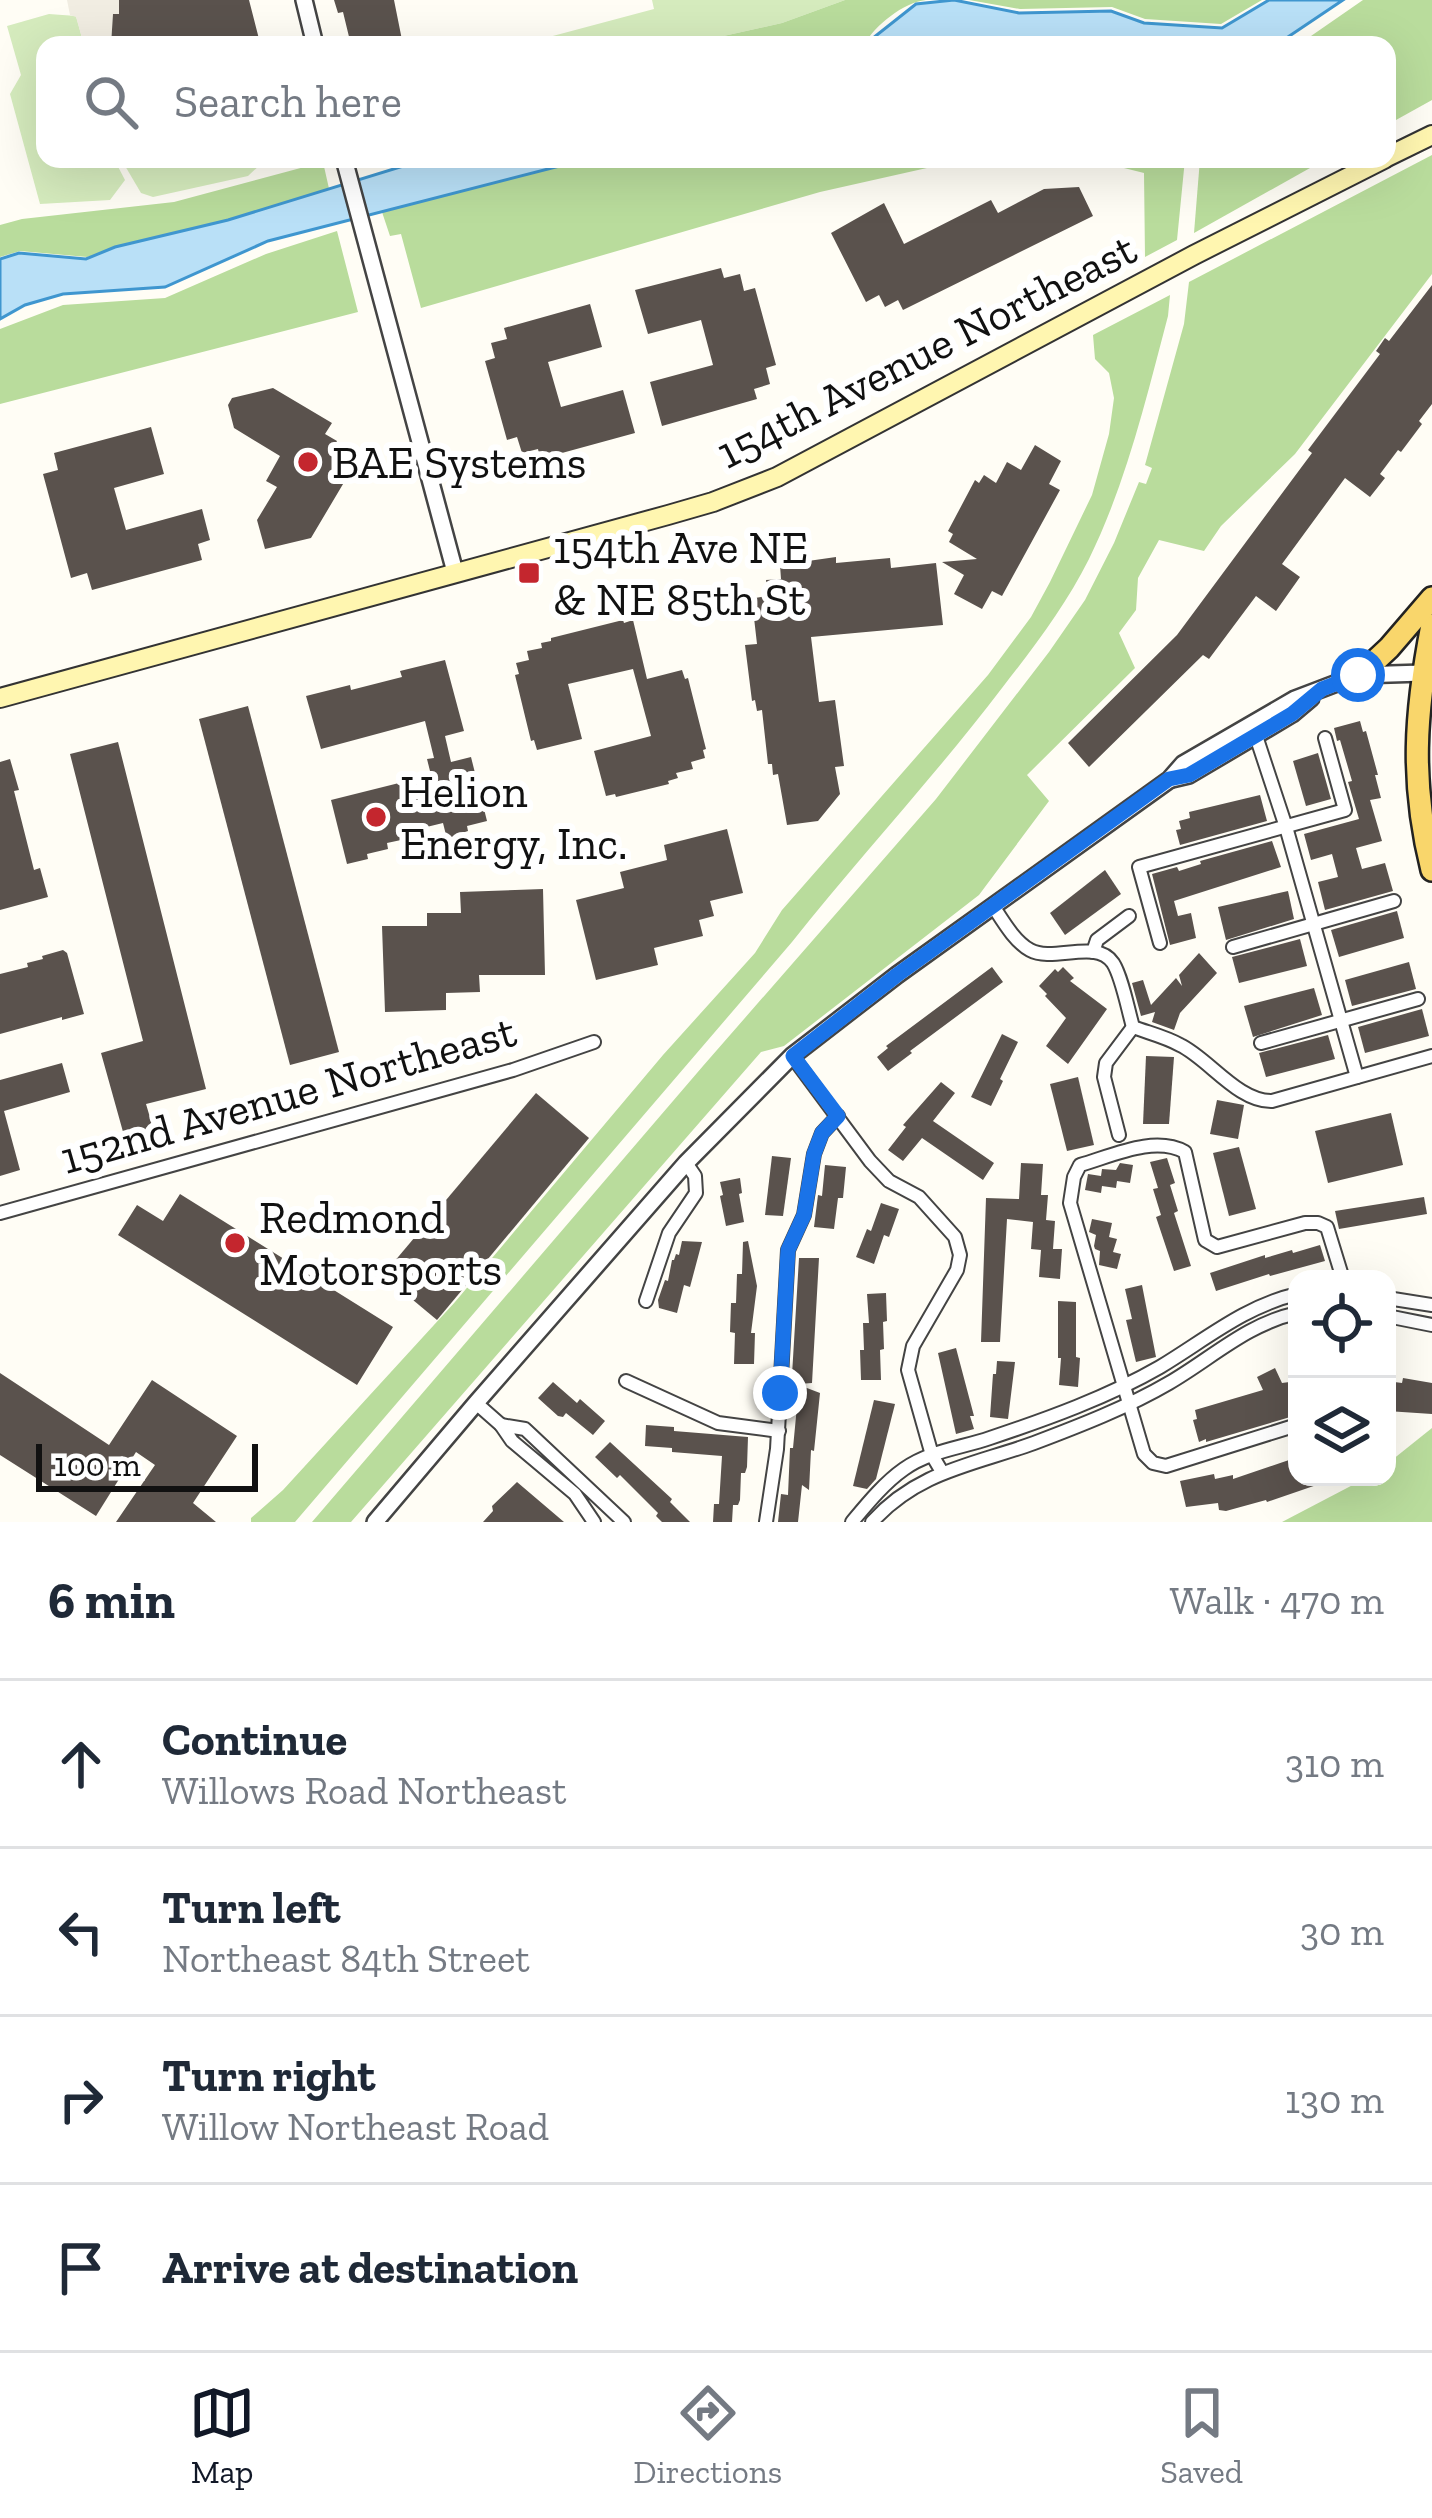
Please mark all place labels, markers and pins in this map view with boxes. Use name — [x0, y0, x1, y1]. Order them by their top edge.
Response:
place label: BAE Systems — [332, 436, 586, 490]
marker: BAE Systems — [295, 449, 321, 475]
place label: 154th Ave NE & NE 85th St — [553, 521, 808, 627]
marker: 154th Ave NE & NE 85th St — [516, 560, 542, 586]
place label: Helion Energy, Inc. — [400, 765, 627, 871]
marker: Helion Energy, Inc. — [363, 804, 389, 830]
place label: Redmond Motorsports — [259, 1191, 502, 1297]
marker: Redmond Motorsports — [222, 1230, 248, 1256]

